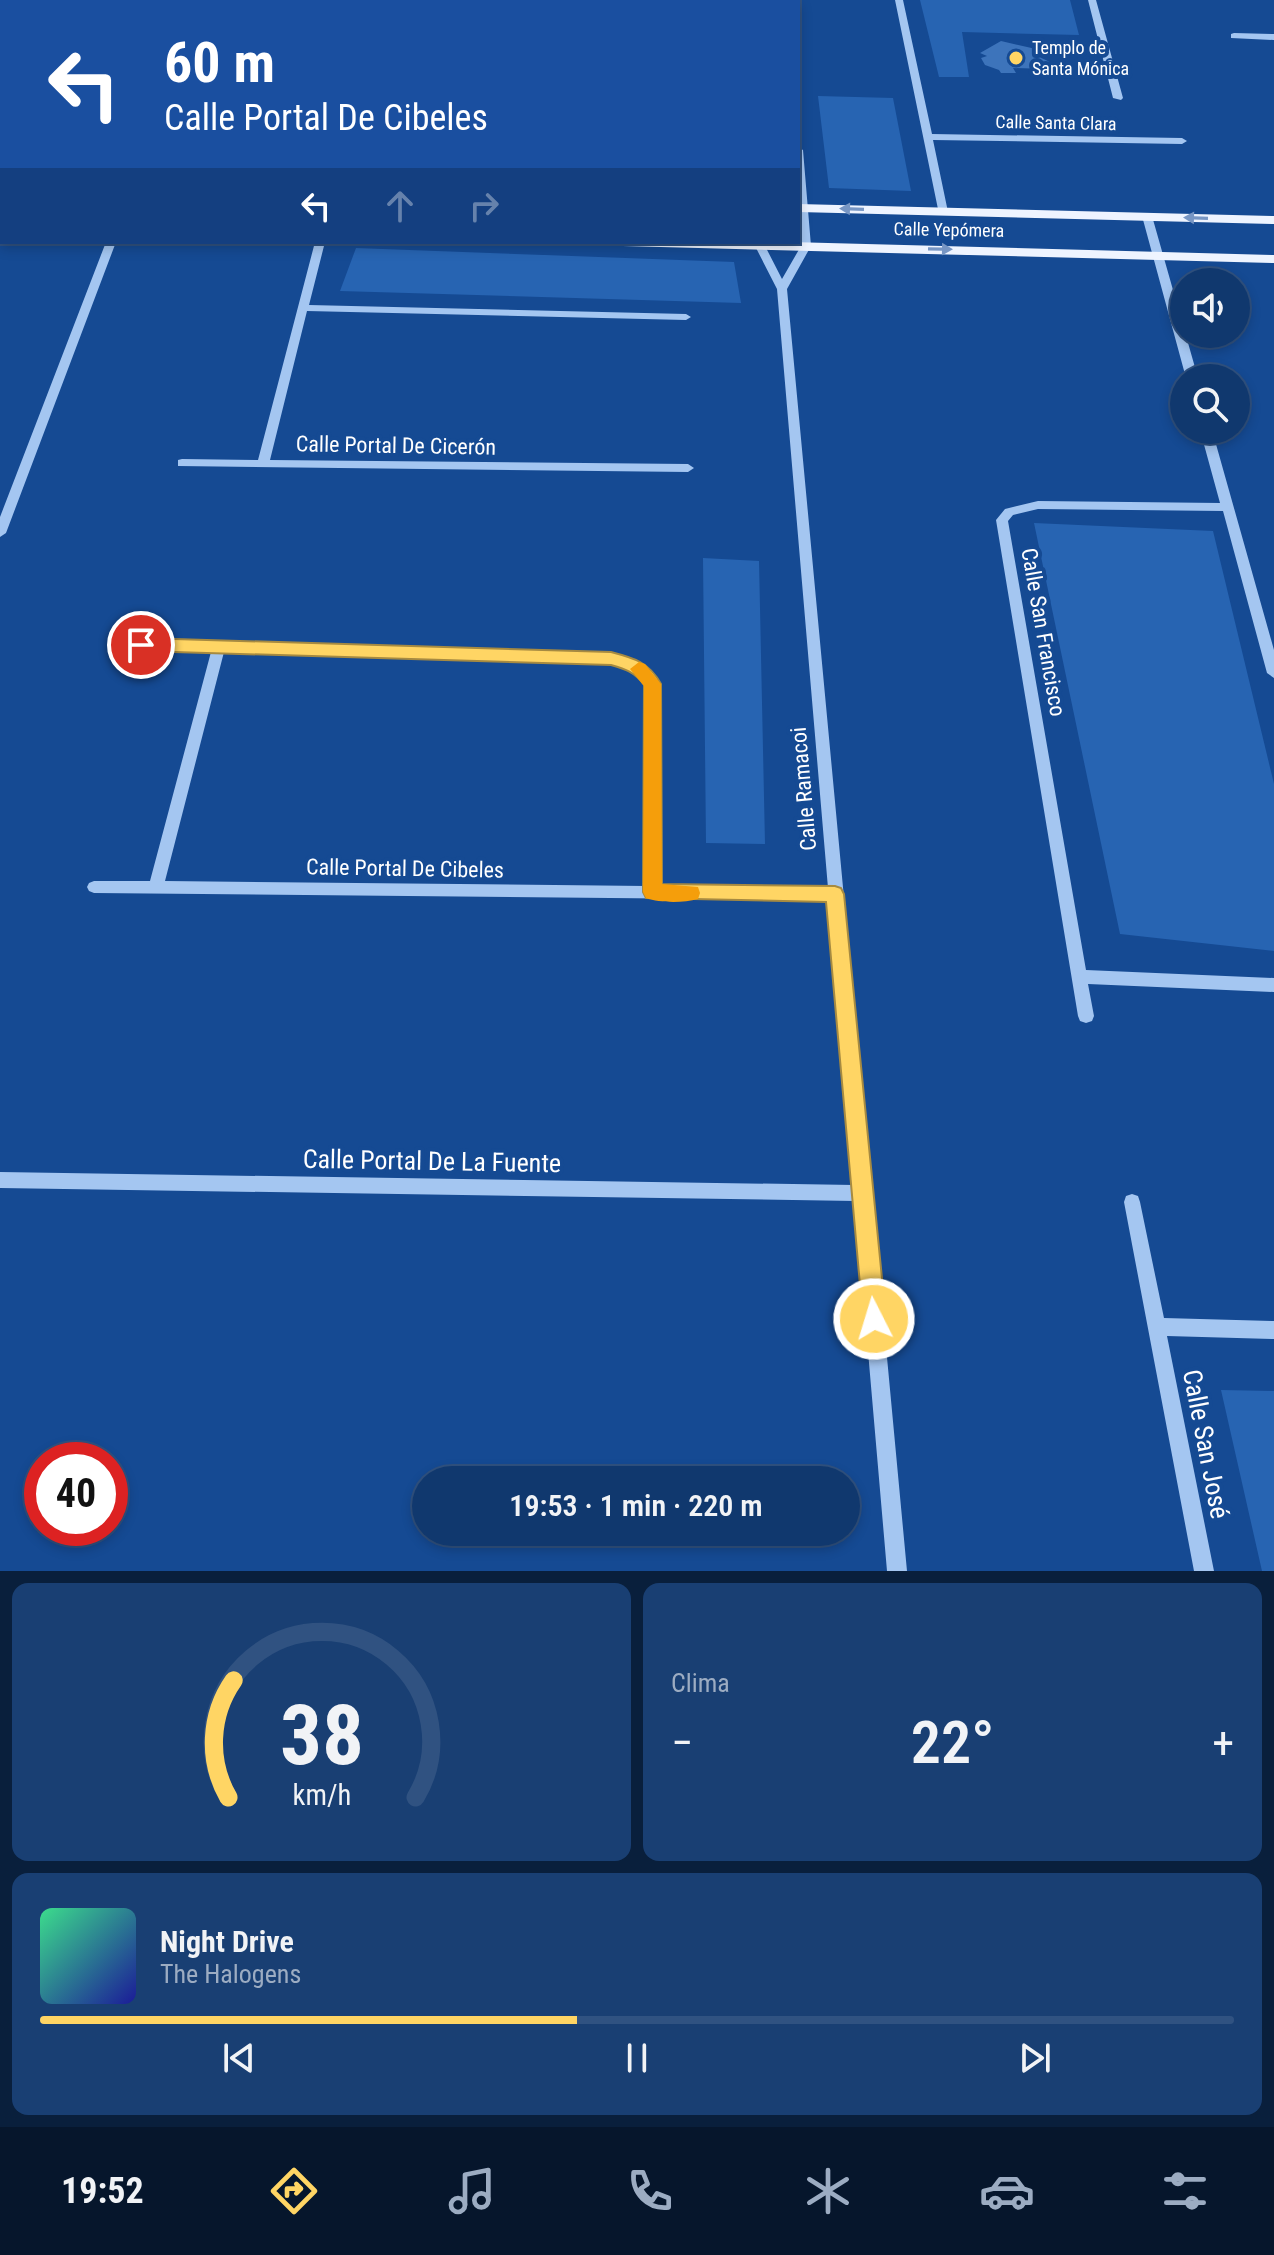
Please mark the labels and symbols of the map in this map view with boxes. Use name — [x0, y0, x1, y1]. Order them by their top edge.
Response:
place label: Templo de Santa Mónica — [1032, 37, 1129, 79]
marker: Templo de Santa Mónica — [1007, 49, 1025, 67]
street label: Calle Santa Clara — [995, 111, 1117, 134]
one-way arrow — [839, 203, 864, 216]
one-way arrow — [1183, 211, 1208, 224]
street label: Calle Yepómera — [894, 218, 1005, 241]
one-way arrow — [928, 243, 953, 256]
street label: Calle Portal De Cicerón — [296, 431, 496, 460]
street label: Calle San Francisco — [1016, 546, 1071, 718]
pin — [107, 611, 175, 679]
street label: Calle Ramacoi — [786, 726, 821, 852]
street label: Calle Portal De Cibeles — [306, 854, 504, 883]
street label: Calle Portal De La Fuente — [303, 1144, 561, 1178]
position arrow — [832, 1277, 916, 1361]
street label: Calle San José — [1177, 1367, 1235, 1521]
speed limit sign: 40 — [24, 1442, 128, 1546]

